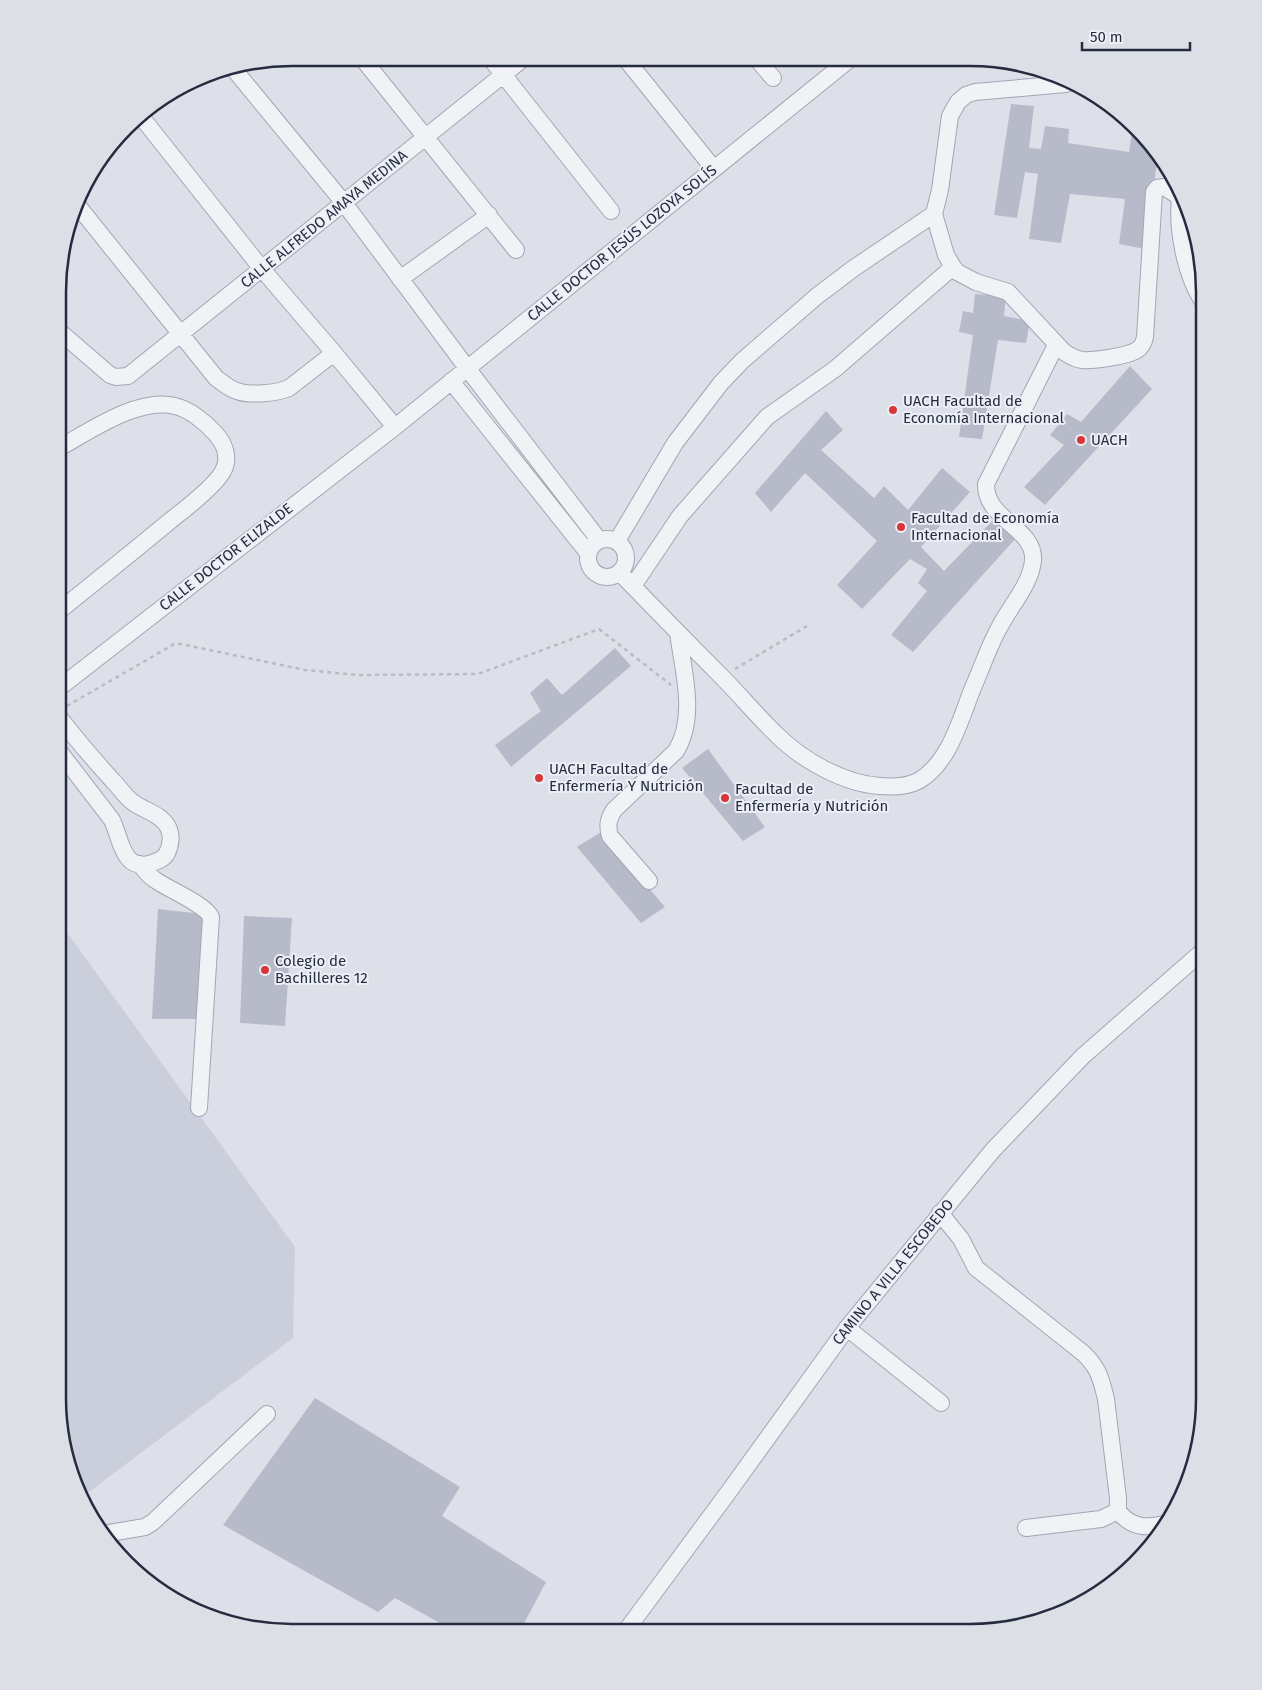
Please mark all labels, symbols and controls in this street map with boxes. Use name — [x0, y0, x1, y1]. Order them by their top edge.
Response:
scale bar — [1082, 20, 1190, 52]
text: 50 m — [1090, 28, 1123, 46]
street label: CALLE ALFREDO AMAYA MEDINA — [237, 146, 411, 292]
street label: CALLE DOCTOR JESÚS LOZOYA SOLÍS — [524, 161, 720, 325]
place label: UACH Facultad de Economía Internacional — [903, 392, 1064, 427]
marker: UACH Facultad de Economía Internacional — [887, 404, 899, 416]
place label: UACH — [1091, 431, 1128, 449]
marker: UACH — [1075, 434, 1087, 446]
street label: CALLE DOCTOR ELIZALDE — [156, 499, 296, 615]
place label: Facultad de Economía Internacional — [911, 509, 1059, 544]
marker: Facultad de Economía Internacional — [895, 521, 907, 533]
place label: UACH Facultad de Enfermería Y Nutrición — [549, 760, 703, 795]
marker: UACH Facultad de Enfermería Y Nutrición — [533, 772, 545, 784]
place label: Facultad de Enfermería y Nutrición — [735, 780, 888, 815]
marker: Facultad de Enfermería y Nutrición — [719, 792, 731, 804]
place label: Colegio de Bachilleres 12 — [275, 952, 368, 987]
marker: Colegio de Bachilleres 12 — [259, 964, 271, 976]
street label: CAMINO A VILLA ESCOBEDO — [829, 1196, 957, 1348]

